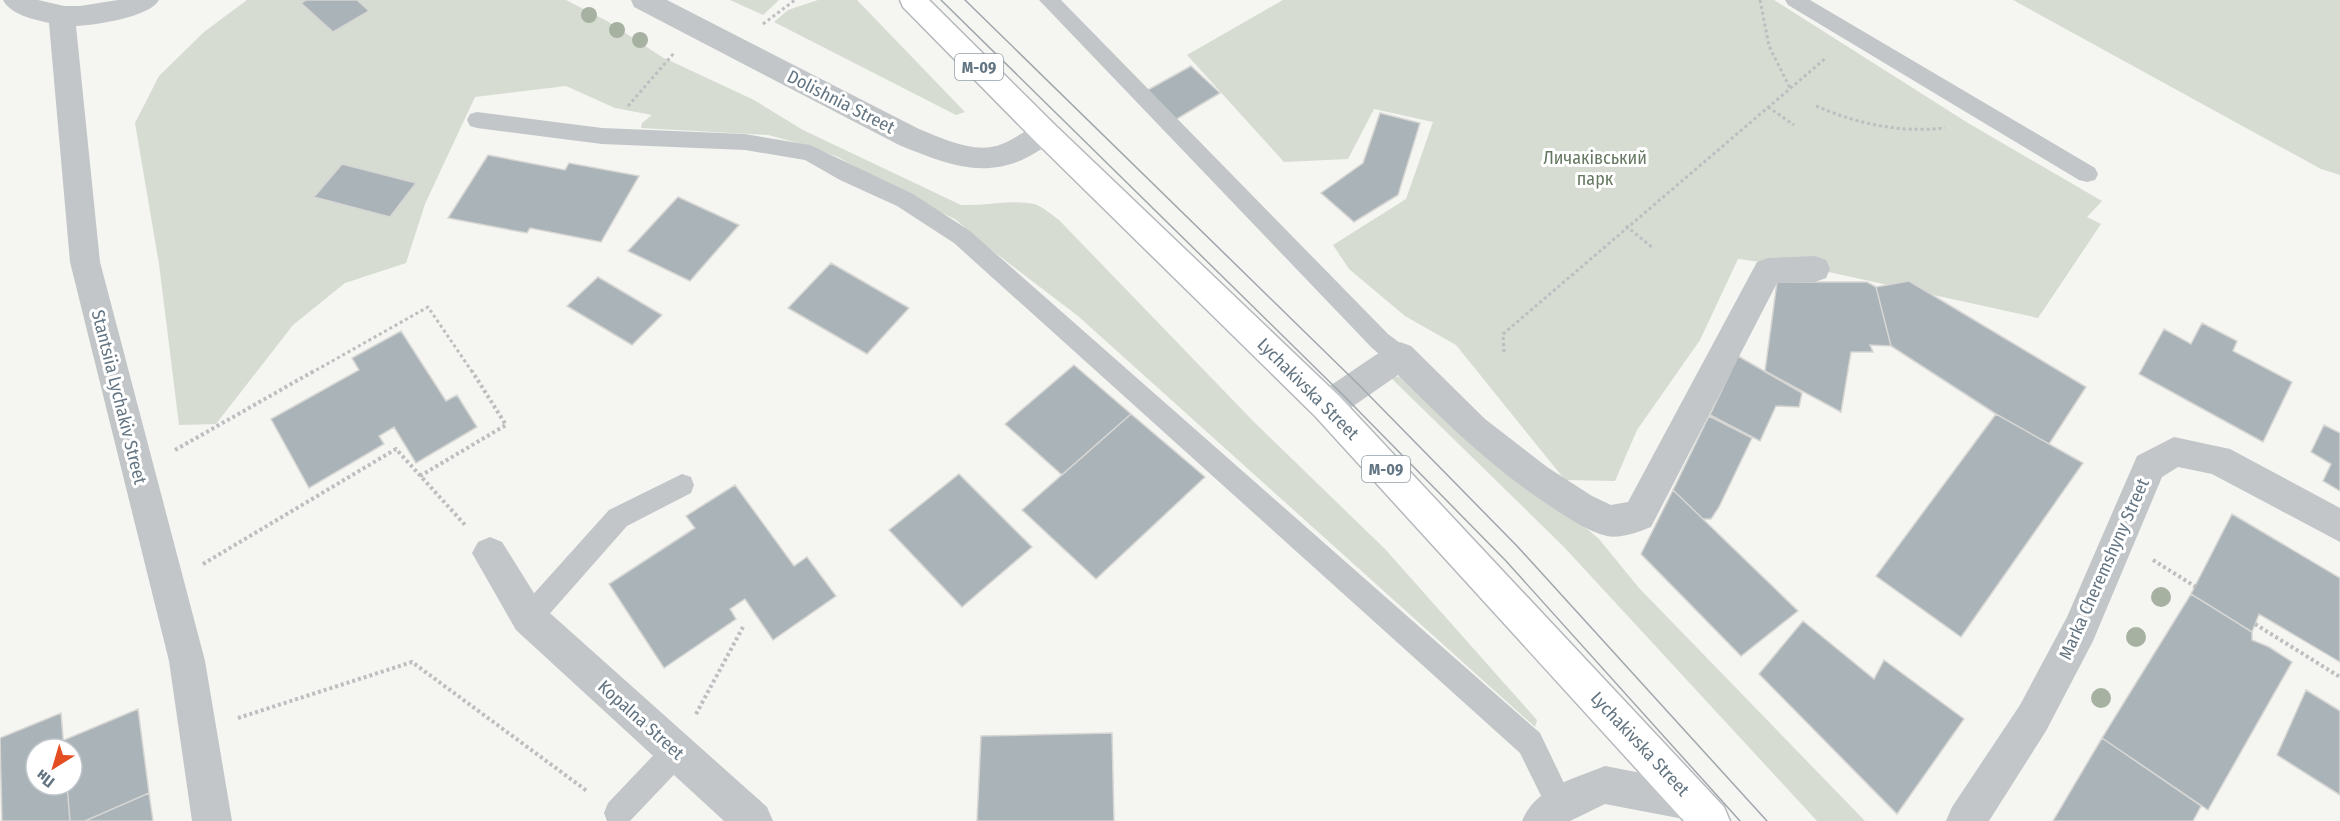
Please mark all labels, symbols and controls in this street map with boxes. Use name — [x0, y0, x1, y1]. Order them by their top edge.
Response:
road number: М-09 — [955, 54, 1003, 80]
street label: Dolishnia Street — [784, 65, 899, 139]
park label: Личаківський парк — [1543, 147, 1647, 190]
street label: Stantsiia Lychakiv Street — [87, 308, 151, 487]
street label: Lychakivska Street — [1253, 334, 1363, 444]
road number: М-09 — [1362, 456, 1410, 482]
street label: Marka Cheremshyny Street — [2054, 475, 2154, 663]
street label: Kopalna Street — [593, 676, 689, 764]
street label: Lychakivska Street — [1586, 687, 1694, 801]
north arrow — [24, 737, 84, 797]
text: Пн — [32, 766, 58, 792]

